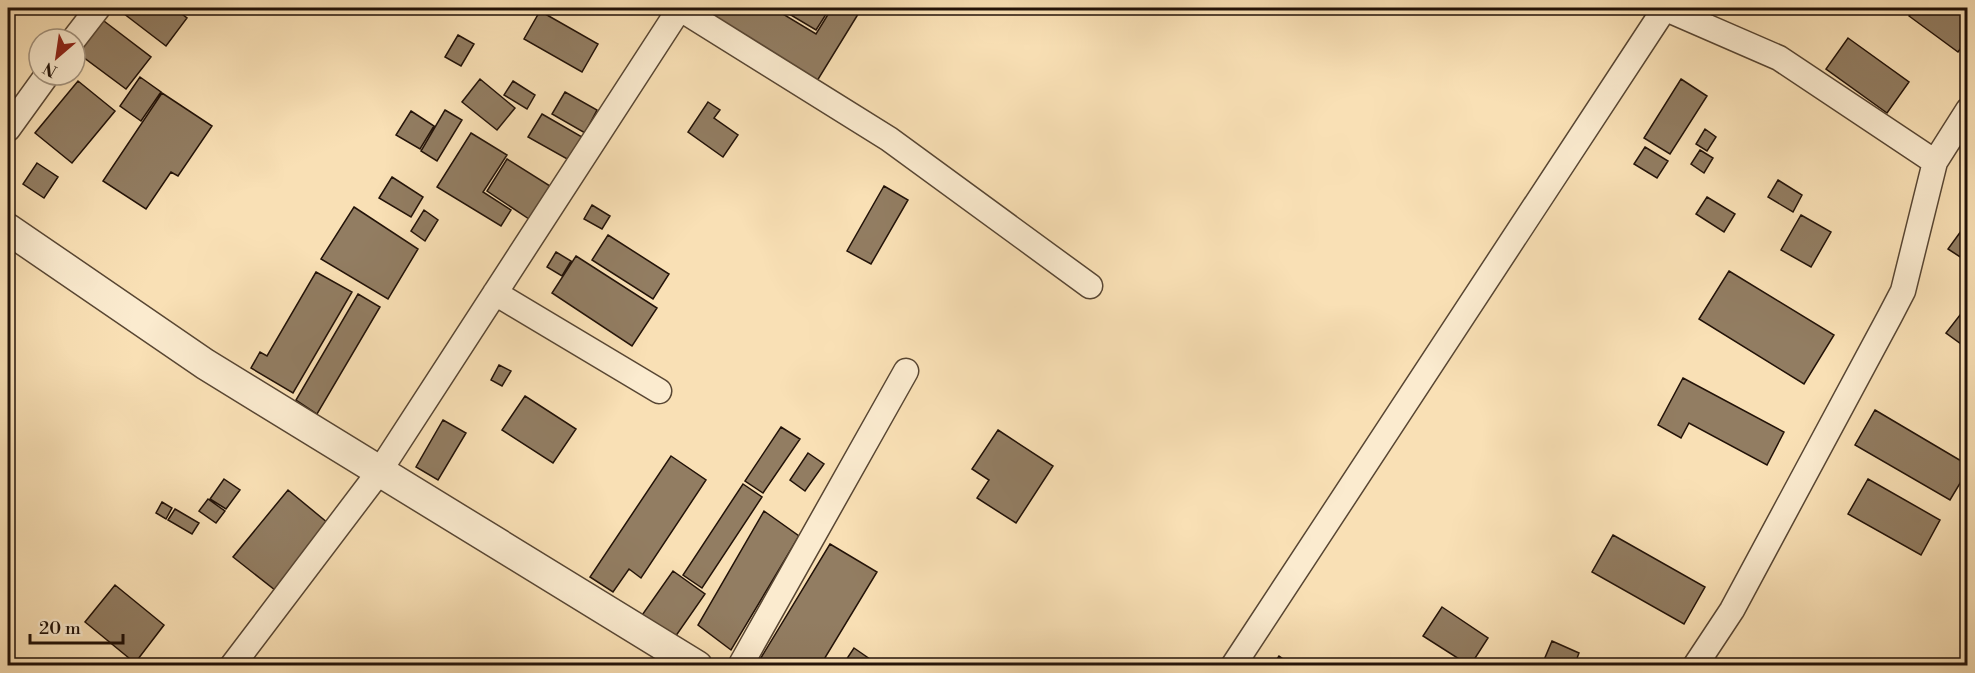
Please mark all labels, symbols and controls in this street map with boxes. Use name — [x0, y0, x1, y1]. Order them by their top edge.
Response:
north arrow — [27, 27, 87, 87]
text: N — [40, 57, 61, 81]
scale bar — [30, 607, 123, 645]
text: 20 m — [39, 617, 81, 640]

